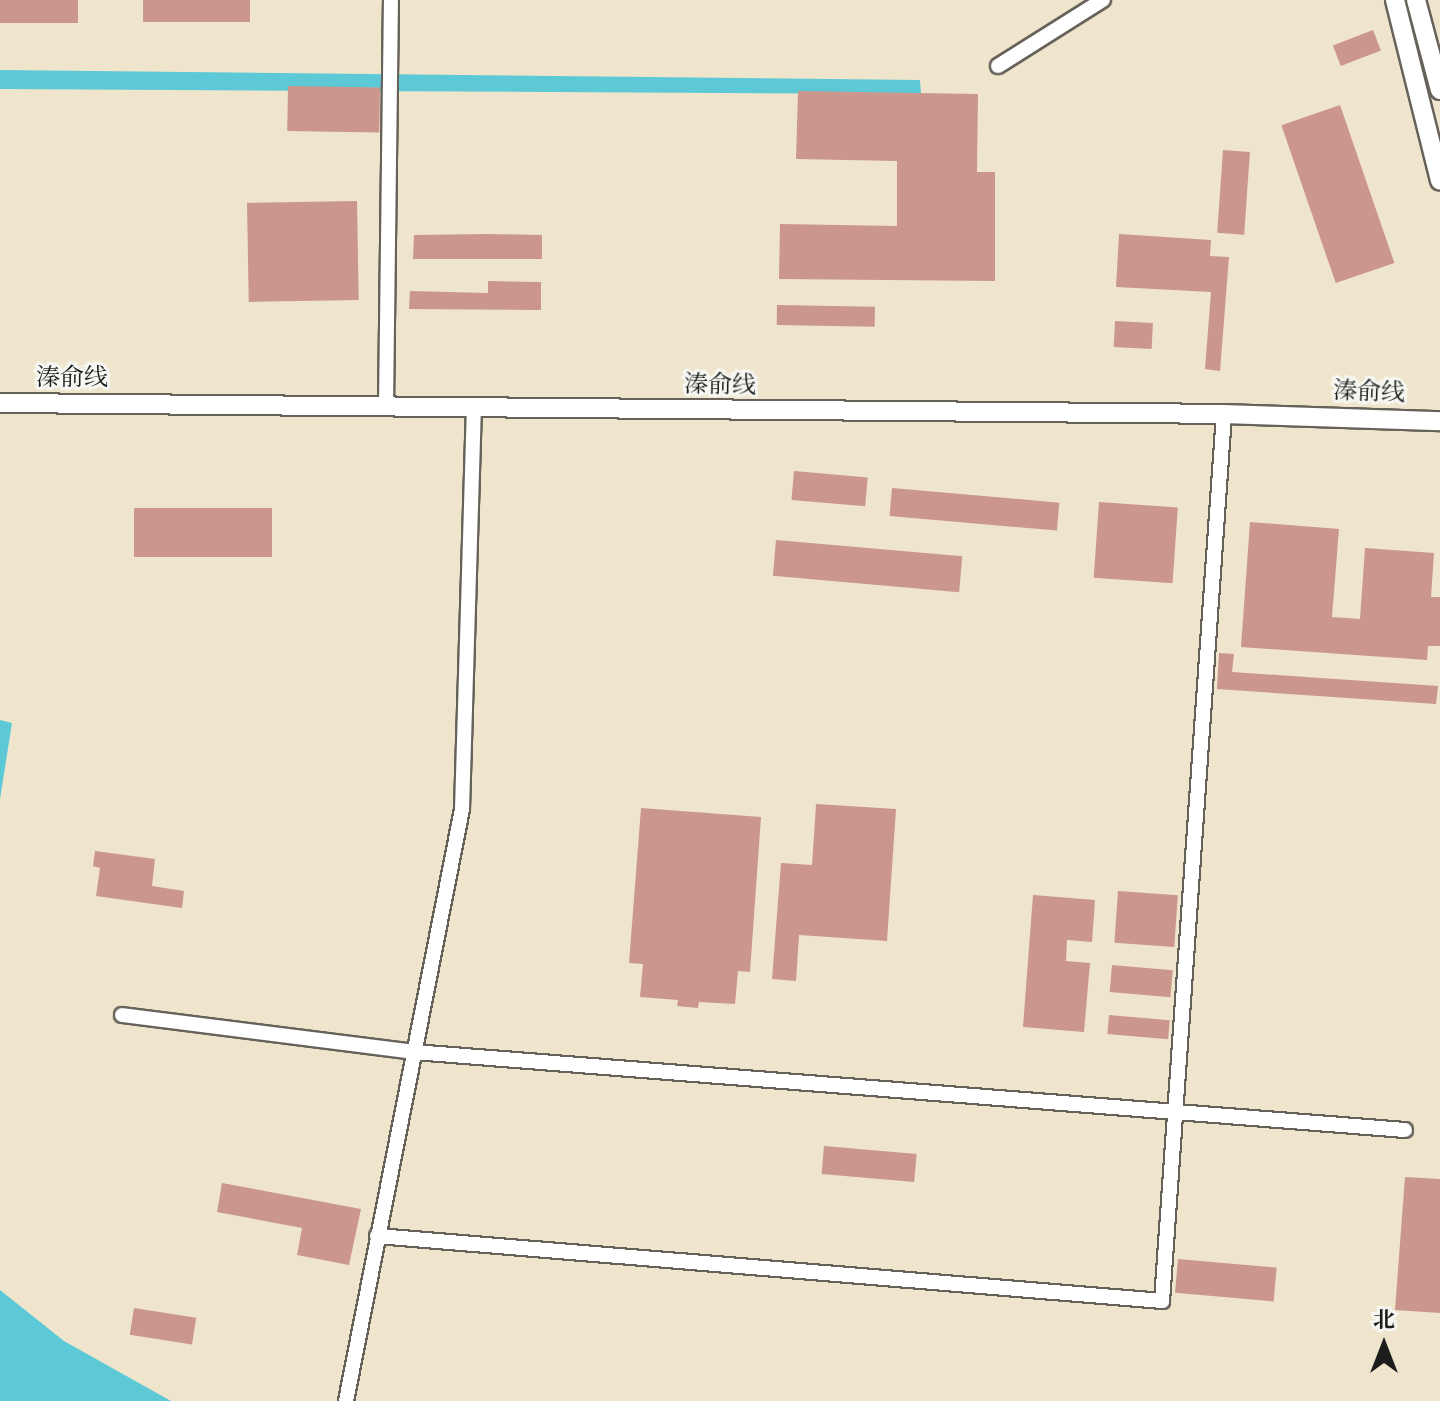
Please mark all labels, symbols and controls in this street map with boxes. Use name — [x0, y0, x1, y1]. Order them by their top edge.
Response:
street label: 溱俞线 — [36, 366, 108, 394]
street label: 溱俞线 — [684, 372, 756, 402]
street label: 溱俞线 — [1333, 378, 1405, 410]
north arrow — [1344, 1305, 1424, 1385]
text: 北 — [1373, 1310, 1395, 1332]

